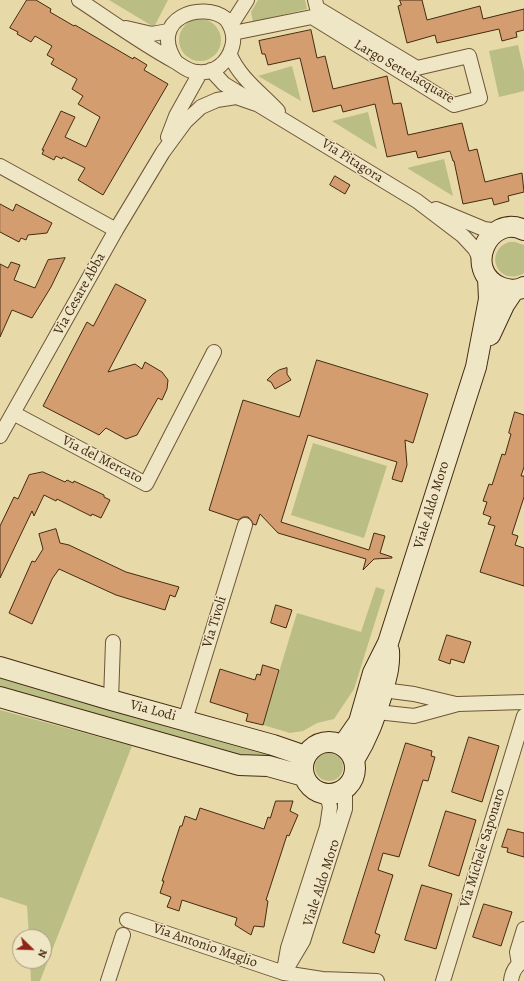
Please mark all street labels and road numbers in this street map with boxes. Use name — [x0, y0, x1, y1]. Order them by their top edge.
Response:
street label: Largo Settelacquare — [351, 36, 457, 108]
street label: Via Pitagora — [318, 135, 386, 187]
street label: Via Cesare Abba — [51, 250, 109, 338]
street label: Via del Mercato — [59, 432, 145, 488]
street label: Viale Aldo Moro — [411, 459, 453, 551]
street label: Via Tivoli — [199, 594, 231, 650]
street label: Via Lodi — [128, 697, 178, 725]
street label: Via Michele Saponaro — [457, 787, 509, 909]
street label: Viale Aldo Moro — [300, 837, 344, 929]
street label: Via Antonio Maglio — [151, 920, 259, 972]

